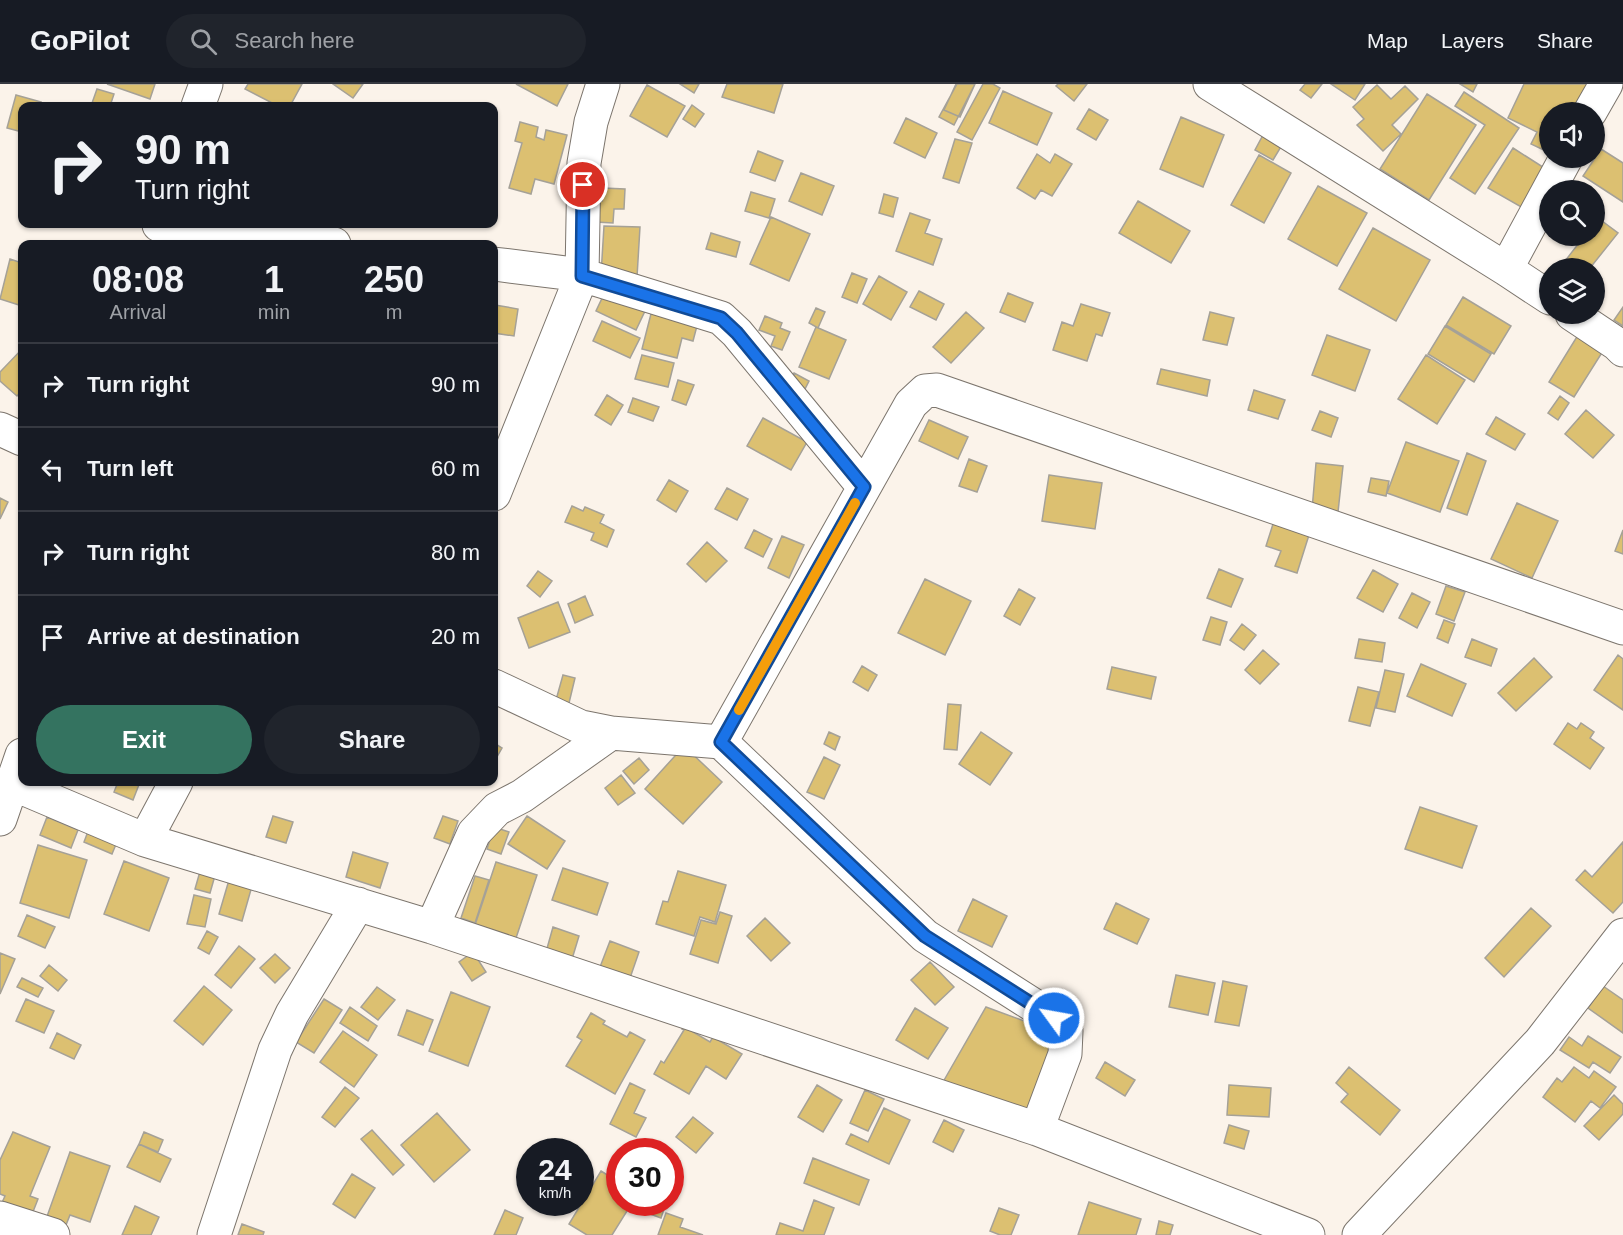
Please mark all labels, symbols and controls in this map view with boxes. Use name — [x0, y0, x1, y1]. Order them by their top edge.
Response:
search box — [166, 14, 586, 68]
text: GoPilot — [30, 25, 130, 56]
icon: search — [187, 25, 220, 58]
text: Search here — [235, 28, 354, 53]
text: Map — [1367, 29, 1408, 52]
text: Layers — [1441, 29, 1504, 52]
text: Share — [1537, 29, 1593, 52]
map controls — [1539, 102, 1605, 324]
button: sound — [1539, 102, 1605, 168]
icon: right — [36, 126, 114, 204]
text: 90 m — [135, 126, 231, 173]
pin — [557, 159, 608, 210]
icon: arrive — [566, 168, 599, 201]
text: Turn right — [135, 175, 250, 205]
button: search — [1539, 180, 1605, 246]
button: layers — [1539, 258, 1605, 324]
text: 08:08 — [92, 259, 184, 300]
text: 1 — [264, 259, 284, 300]
text: 250 — [364, 259, 424, 300]
text: Arrival — [110, 301, 166, 323]
text: min — [258, 301, 290, 323]
text: m — [386, 301, 402, 323]
icon: right — [36, 369, 69, 402]
text: Turn right — [87, 372, 189, 397]
text: 90 m — [431, 372, 480, 397]
icon: left — [36, 453, 69, 486]
text: Turn left — [87, 456, 173, 481]
text: 60 m — [431, 456, 480, 481]
icon: right — [36, 537, 69, 570]
text: Turn right — [87, 540, 189, 565]
text: 80 m — [431, 540, 480, 565]
icon: arrive — [36, 621, 69, 654]
text: Arrive at destination — [87, 624, 300, 649]
text: 20 m — [431, 624, 480, 649]
button: Exit — [36, 705, 252, 774]
button: Share — [264, 705, 480, 774]
position arrow — [1022, 986, 1086, 1050]
speed limit sign: 30 — [606, 1138, 684, 1216]
text: 24 — [538, 1153, 572, 1186]
text: km/h — [539, 1184, 571, 1201]

